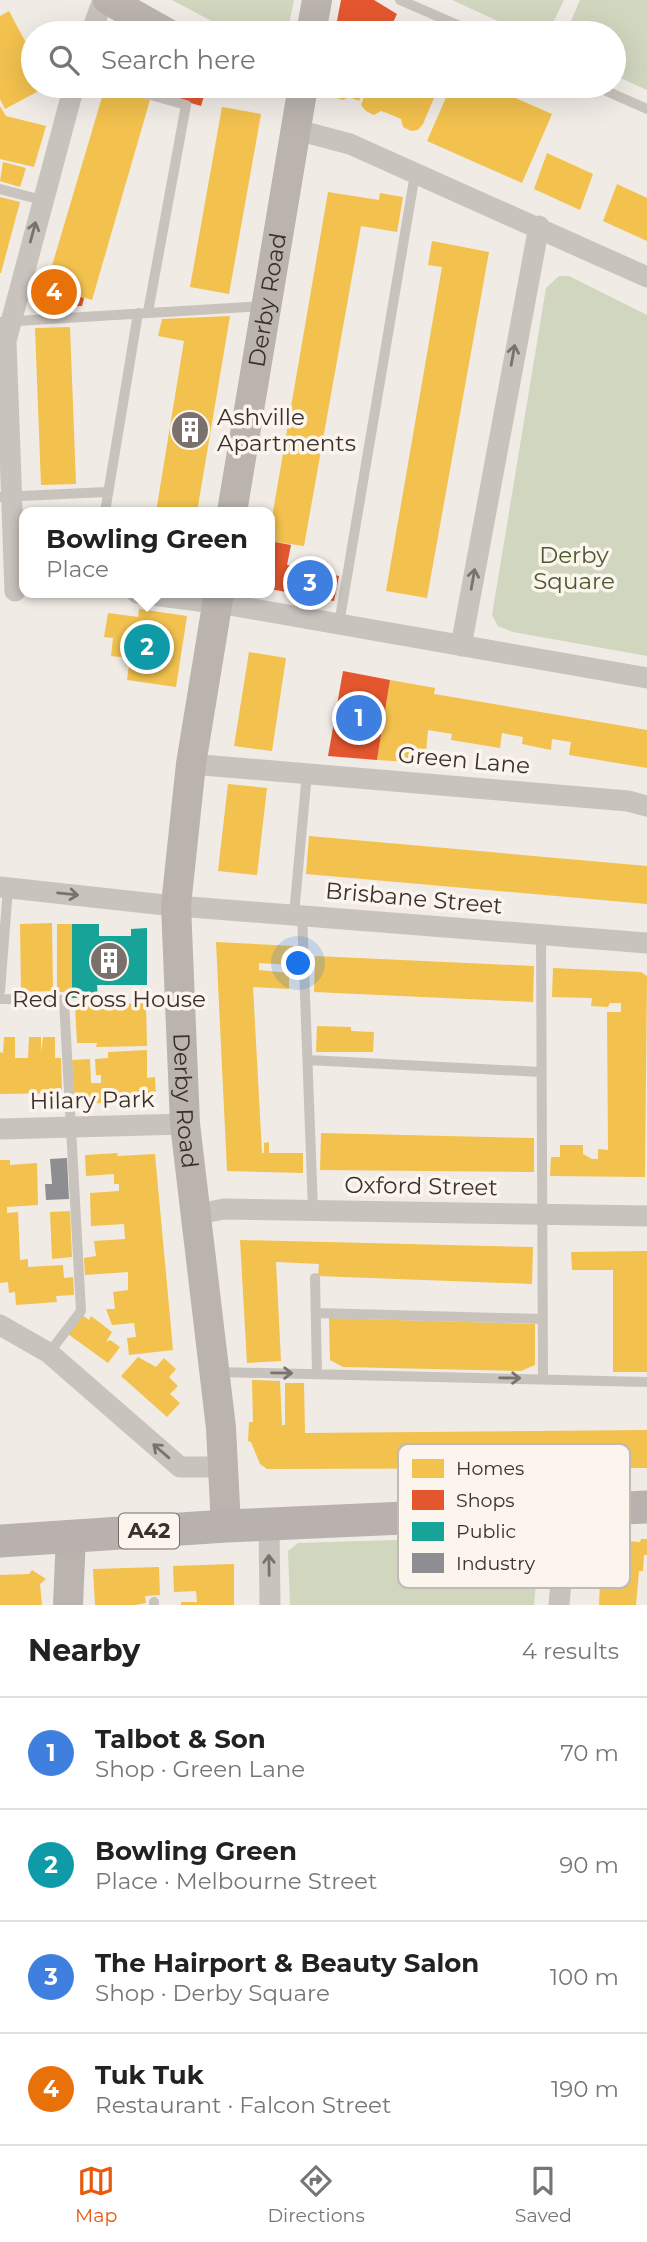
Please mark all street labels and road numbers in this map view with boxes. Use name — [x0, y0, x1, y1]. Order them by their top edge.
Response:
street label: Derby Road — [242, 231, 292, 369]
street label: Green Lane — [397, 740, 531, 780]
street label: Brisbane Street — [324, 876, 504, 920]
street label: Derby Road — [167, 1032, 204, 1170]
street label: Hilary Park — [29, 1085, 155, 1115]
street label: Oxford Street — [344, 1171, 498, 1201]
road number: A42 — [119, 1514, 179, 1548]

